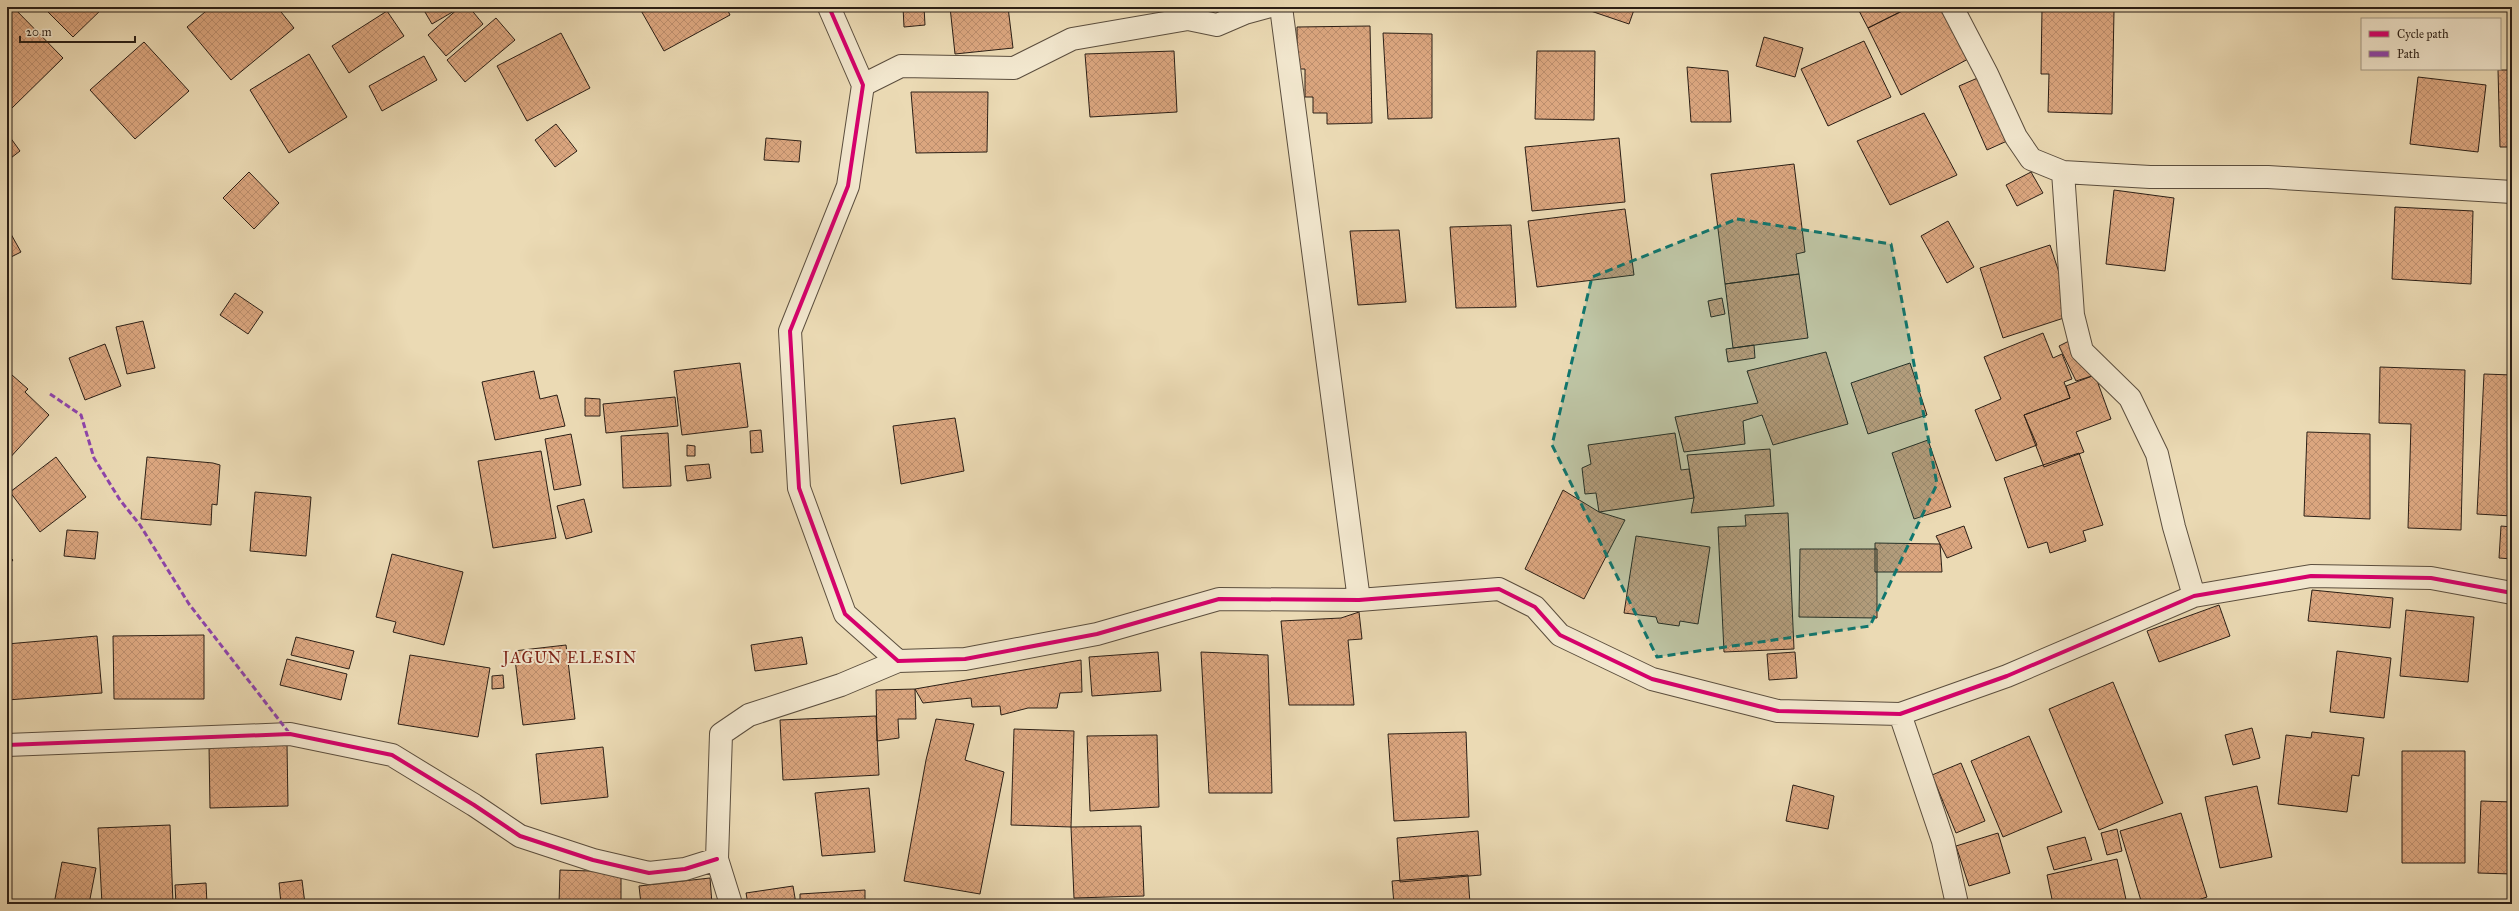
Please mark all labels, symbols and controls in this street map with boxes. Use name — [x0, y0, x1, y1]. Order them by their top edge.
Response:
scale bar — [20, 18, 135, 44]
legend — [2361, 18, 2501, 70]
text: 20 m — [26, 25, 52, 39]
text: Cycle path — [2397, 27, 2449, 41]
text: Path — [2397, 47, 2420, 61]
district label: JAGUN ELESIN — [501, 648, 637, 668]

